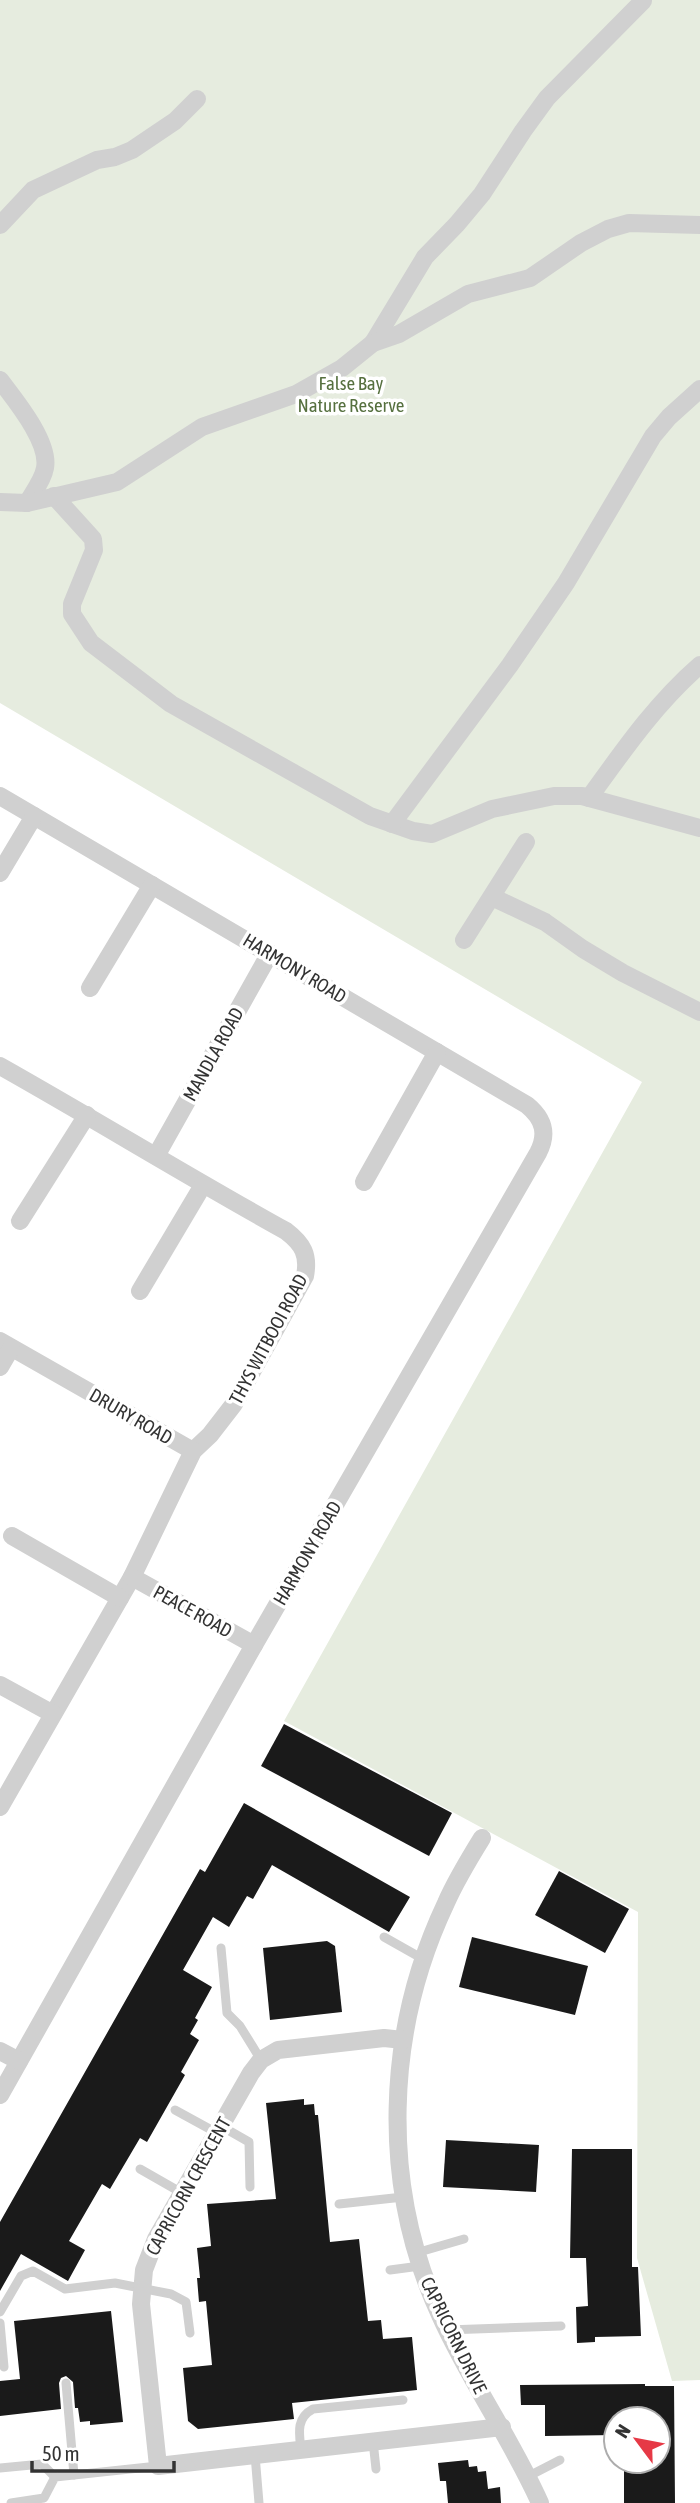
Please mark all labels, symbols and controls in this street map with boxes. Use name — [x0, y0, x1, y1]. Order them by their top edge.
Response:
park label: False Bay Nature Reserve — [298, 372, 404, 416]
street label: HARMONY ROAD — [239, 929, 351, 1007]
street label: MANDLA ROAD — [178, 1003, 248, 1105]
street label: THYS WITBOOI ROAD — [224, 1270, 312, 1408]
street label: DRURY ROAD — [86, 1383, 176, 1449]
street label: HARMONY ROAD — [268, 1497, 346, 1609]
street label: PEACE ROAD — [150, 1580, 236, 1642]
street label: CAPRICORN CRESCENT — [141, 2113, 235, 2259]
street label: CAPRICORN DRIVE — [416, 2273, 492, 2397]
north arrow — [602, 2405, 672, 2475]
text: N — [610, 2420, 635, 2442]
scale bar — [32, 2430, 173, 2474]
text: 50 m — [42, 2441, 80, 2465]

